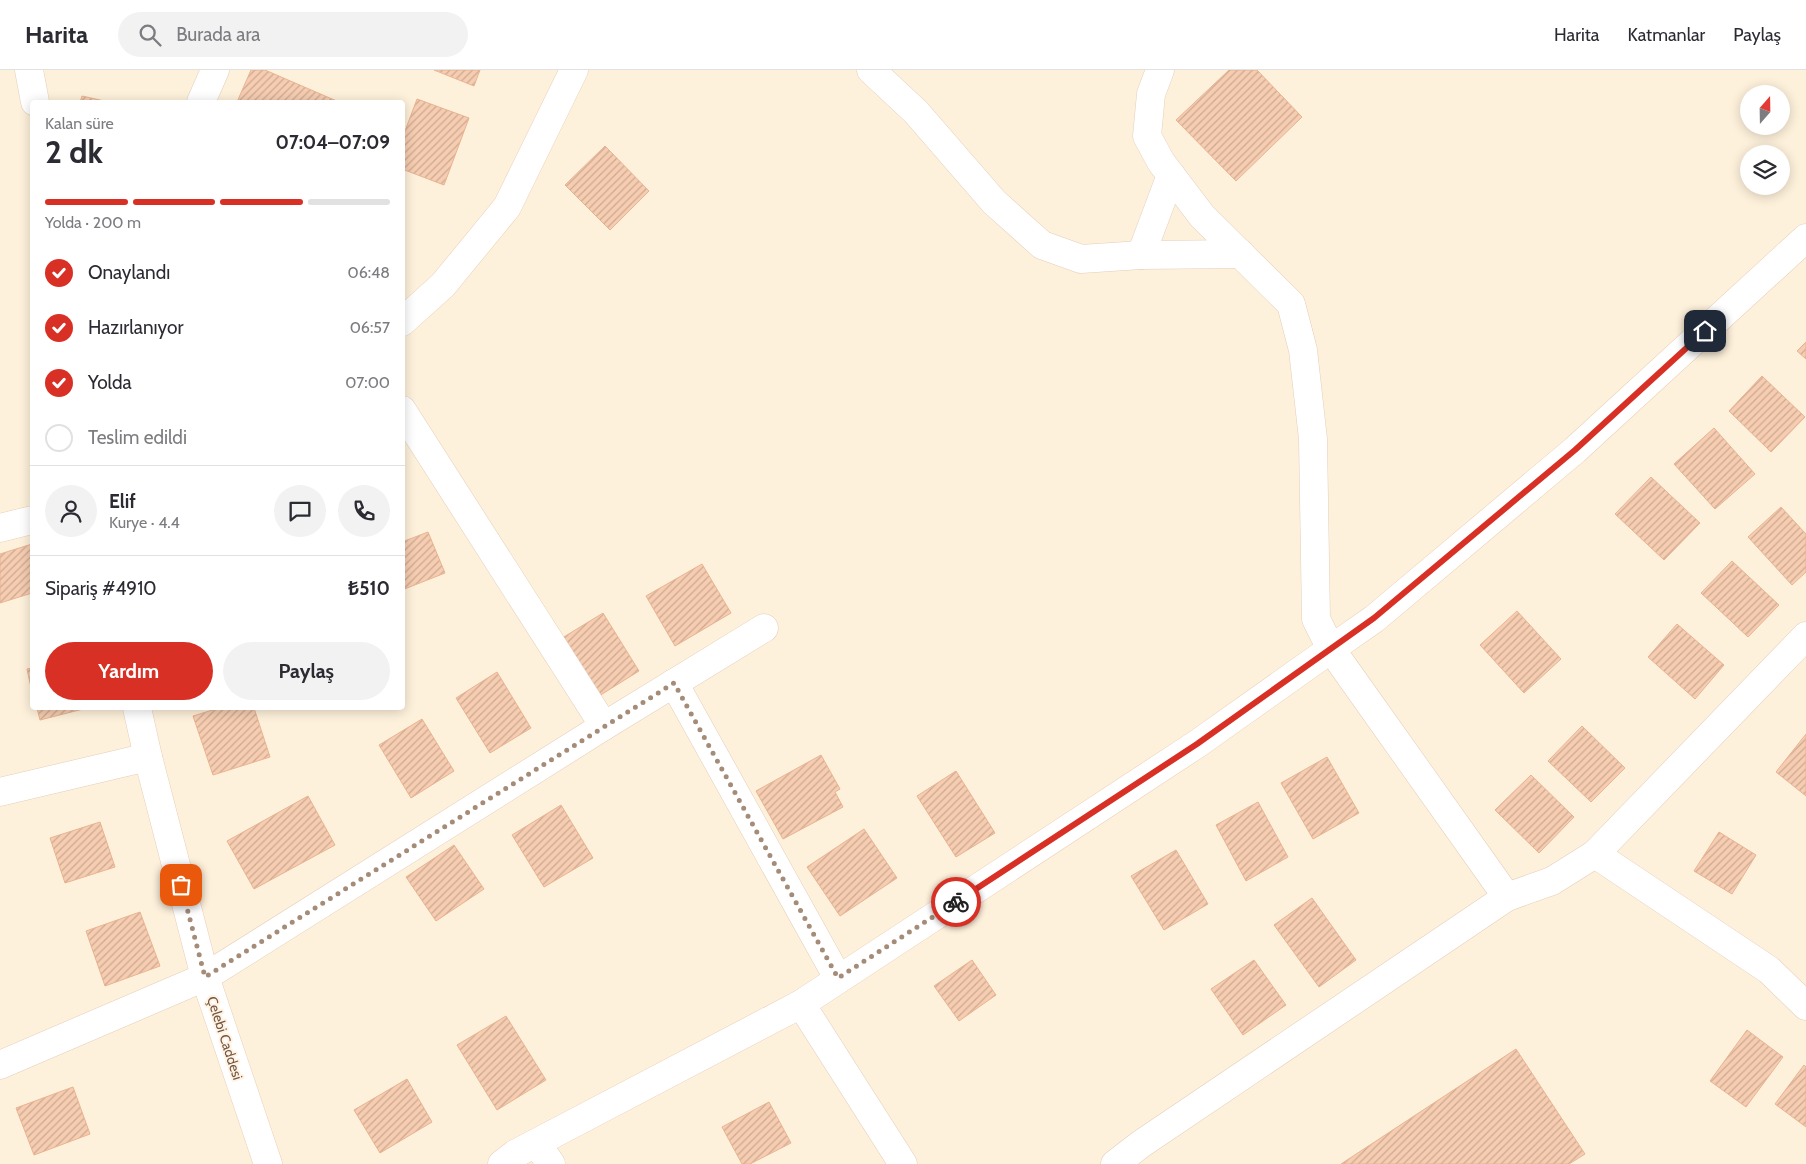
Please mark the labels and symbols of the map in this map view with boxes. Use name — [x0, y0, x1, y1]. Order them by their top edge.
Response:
north arrow — [1740, 85, 1790, 135]
pin — [1684, 310, 1726, 352]
pin — [160, 864, 202, 906]
courier — [931, 877, 981, 927]
street label: Çelebi Caddesi — [203, 994, 247, 1082]

